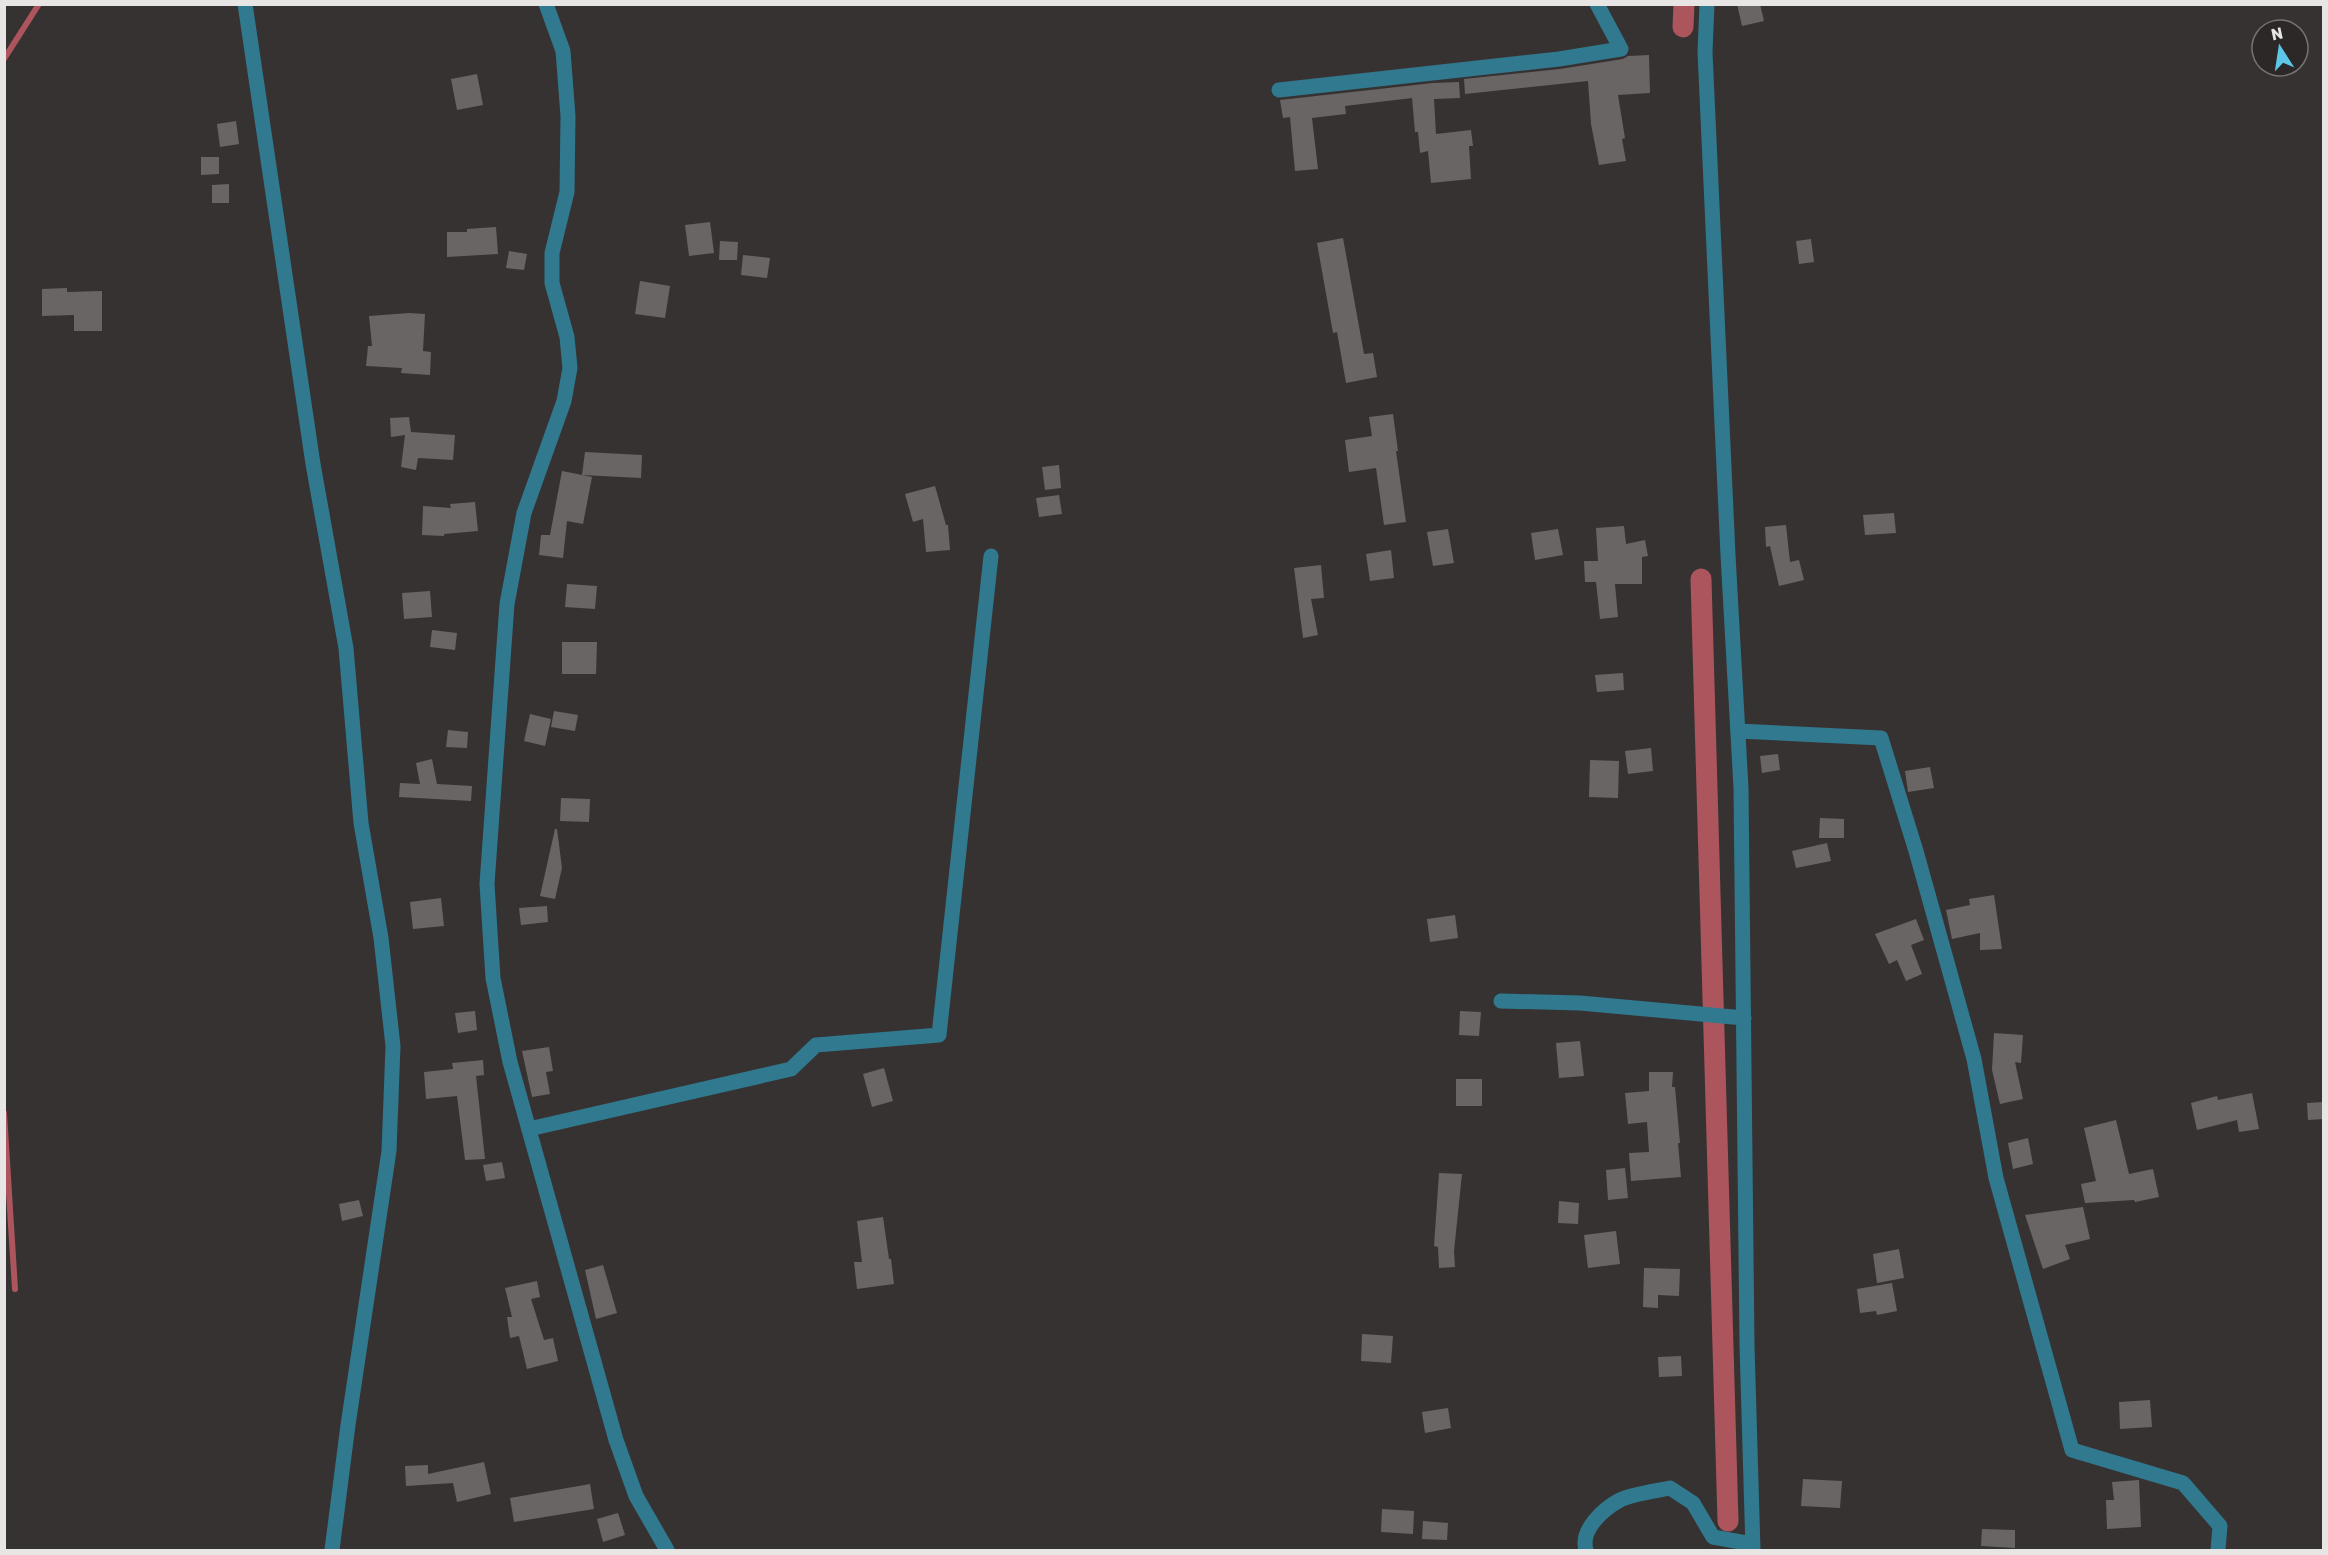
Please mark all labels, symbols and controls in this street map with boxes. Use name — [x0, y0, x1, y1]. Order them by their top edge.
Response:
north arrow — [2250, 18, 2310, 78]
text: N — [2269, 23, 2285, 44]

